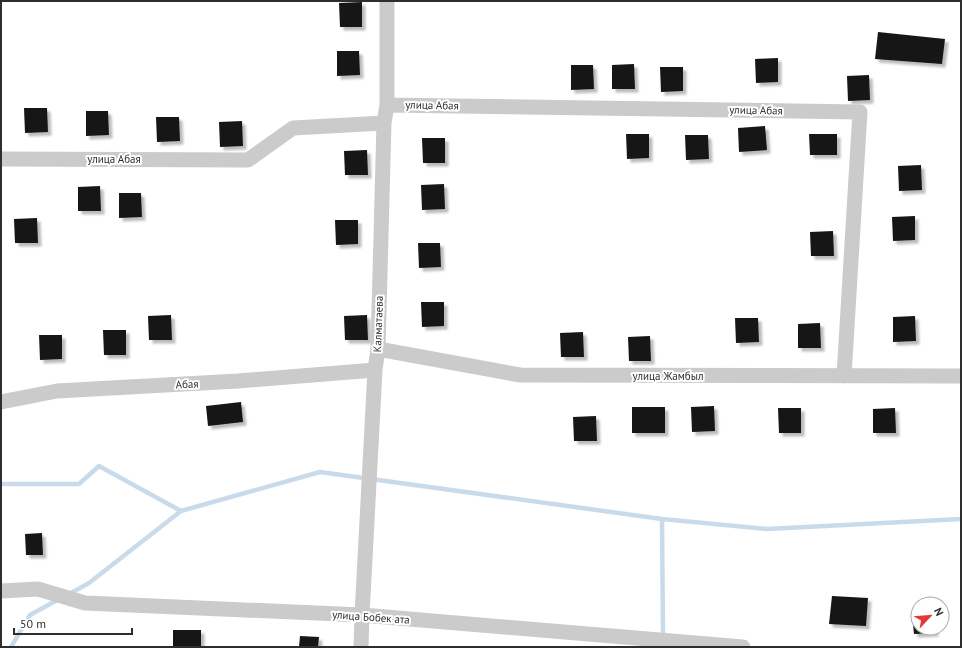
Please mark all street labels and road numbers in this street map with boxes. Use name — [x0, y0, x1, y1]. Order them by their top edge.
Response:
street label: улица Абая — [405, 98, 459, 112]
street label: улица Абая — [729, 103, 783, 117]
street label: улица Абая — [87, 152, 141, 166]
street label: Калматаева — [370, 295, 386, 353]
street label: улица Жамбыл — [632, 369, 704, 383]
street label: Абая — [175, 376, 199, 392]
street label: улица Бобек ата — [332, 607, 410, 627]

